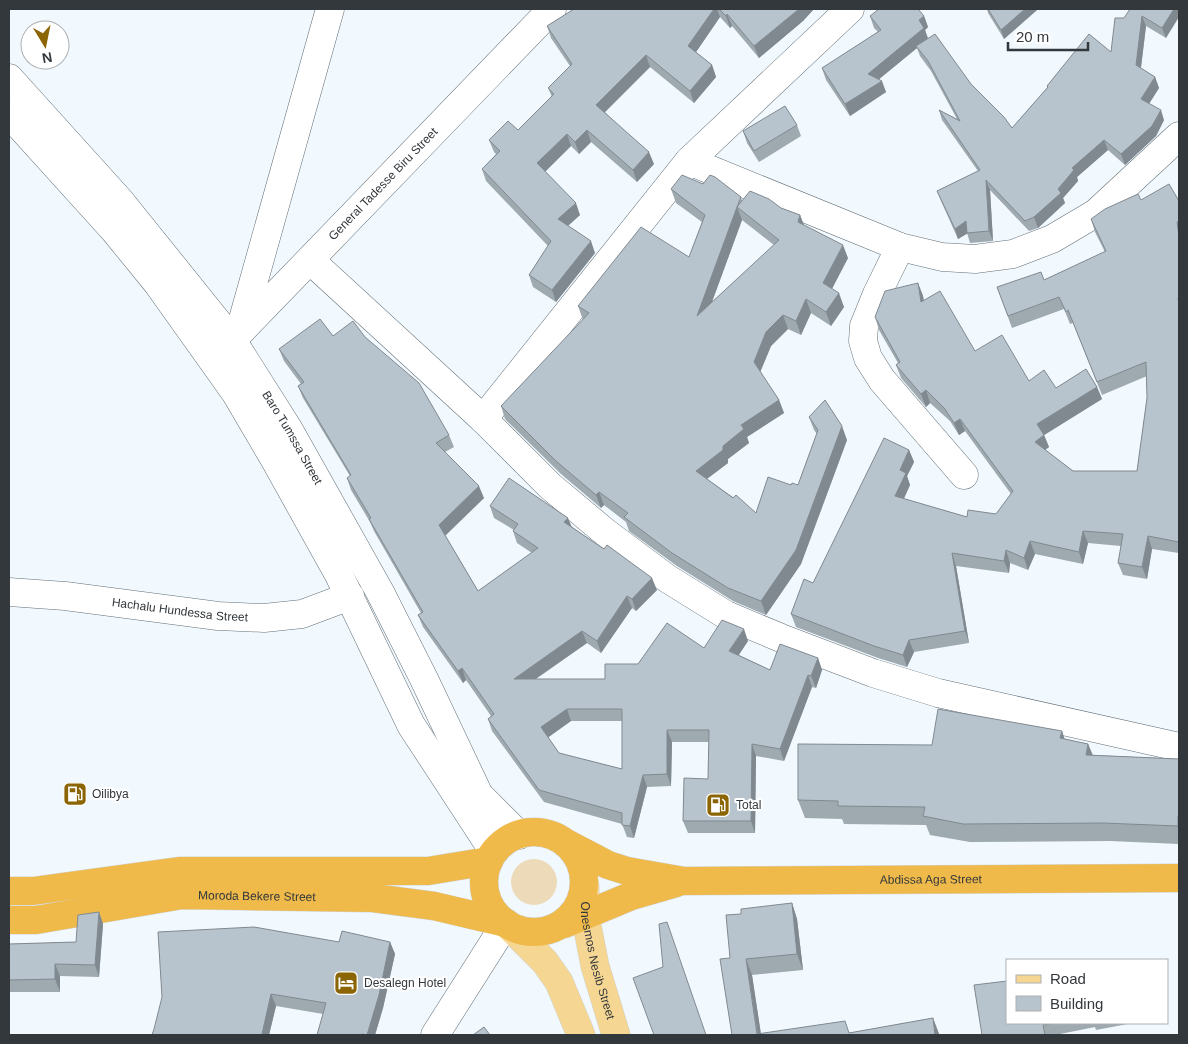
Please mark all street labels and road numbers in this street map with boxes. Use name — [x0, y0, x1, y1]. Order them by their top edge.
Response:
street label: General Tadesse Biru Street — [326, 124, 441, 243]
street label: Baro Tumssa Street — [259, 388, 325, 488]
street label: Hachalu Hundessa Street — [111, 595, 249, 624]
street label: Abdissa Aga Street — [880, 872, 983, 887]
street label: Moroda Bekere Street — [198, 888, 316, 904]
street label: Onesmos Nesib Street — [578, 902, 618, 1022]

